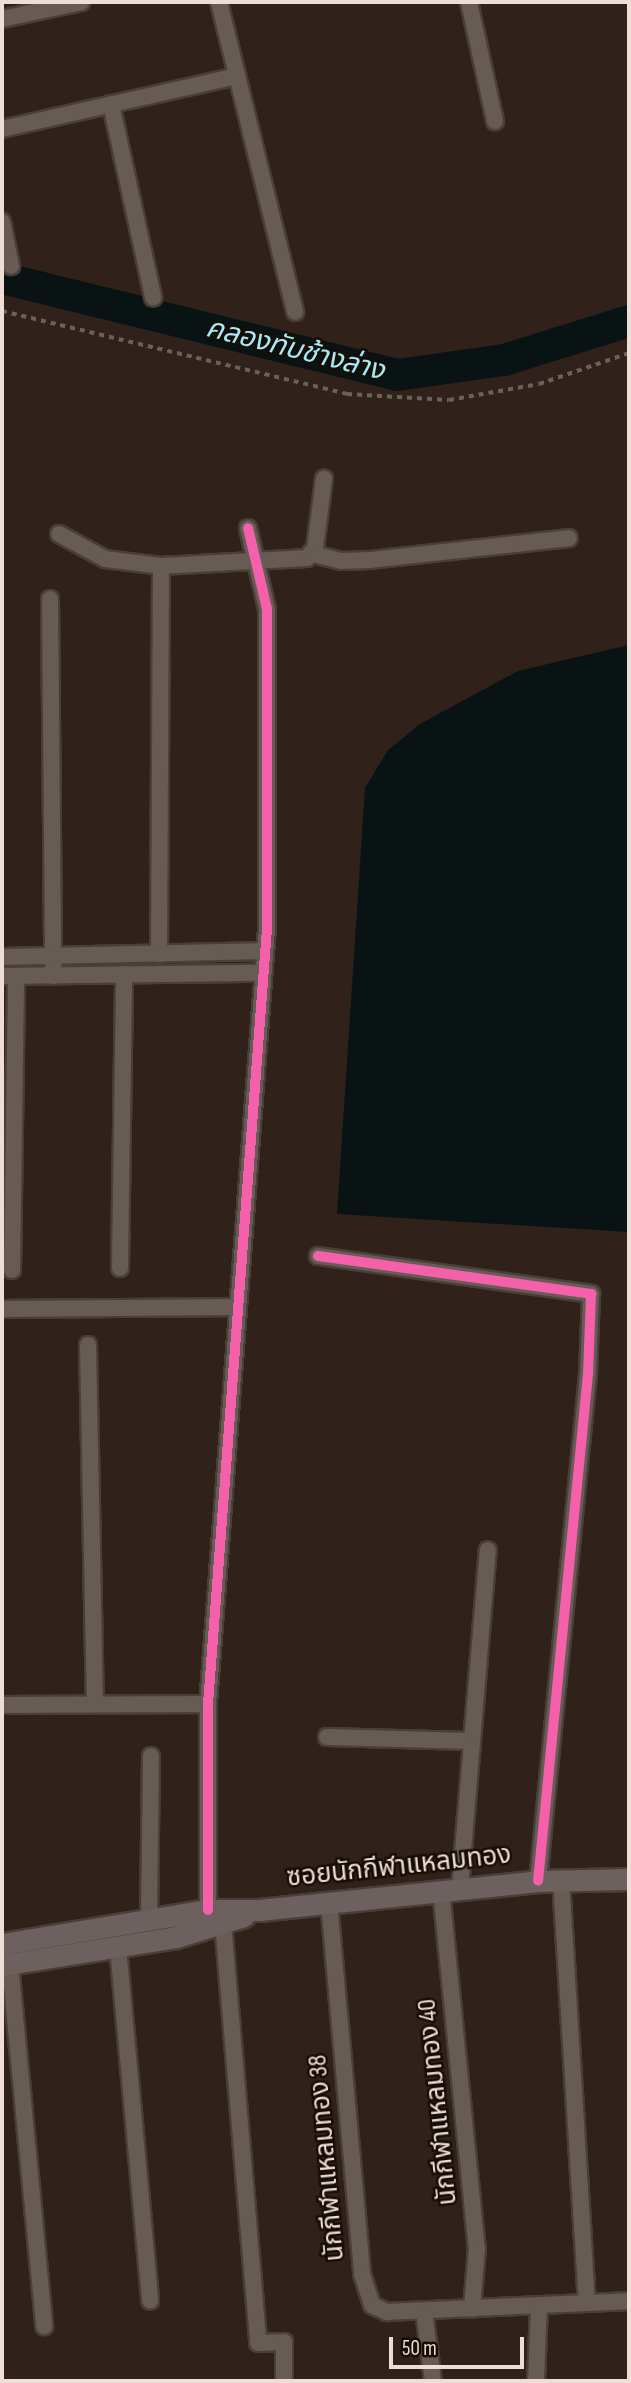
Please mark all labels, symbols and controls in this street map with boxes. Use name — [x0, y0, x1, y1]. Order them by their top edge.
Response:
water label: คลองทับช้างล่าง — [202, 312, 388, 388]
street label: ซอยนักกีฬาแหลมทอง — [285, 1840, 513, 1894]
street label: นักกีฬาแหลมทอง 40 — [412, 1997, 464, 2207]
street label: นักกีฬาแหลมทอง 38 — [302, 2054, 352, 2262]
scale bar — [393, 2324, 528, 2368]
text: 50 m — [402, 2336, 437, 2361]

